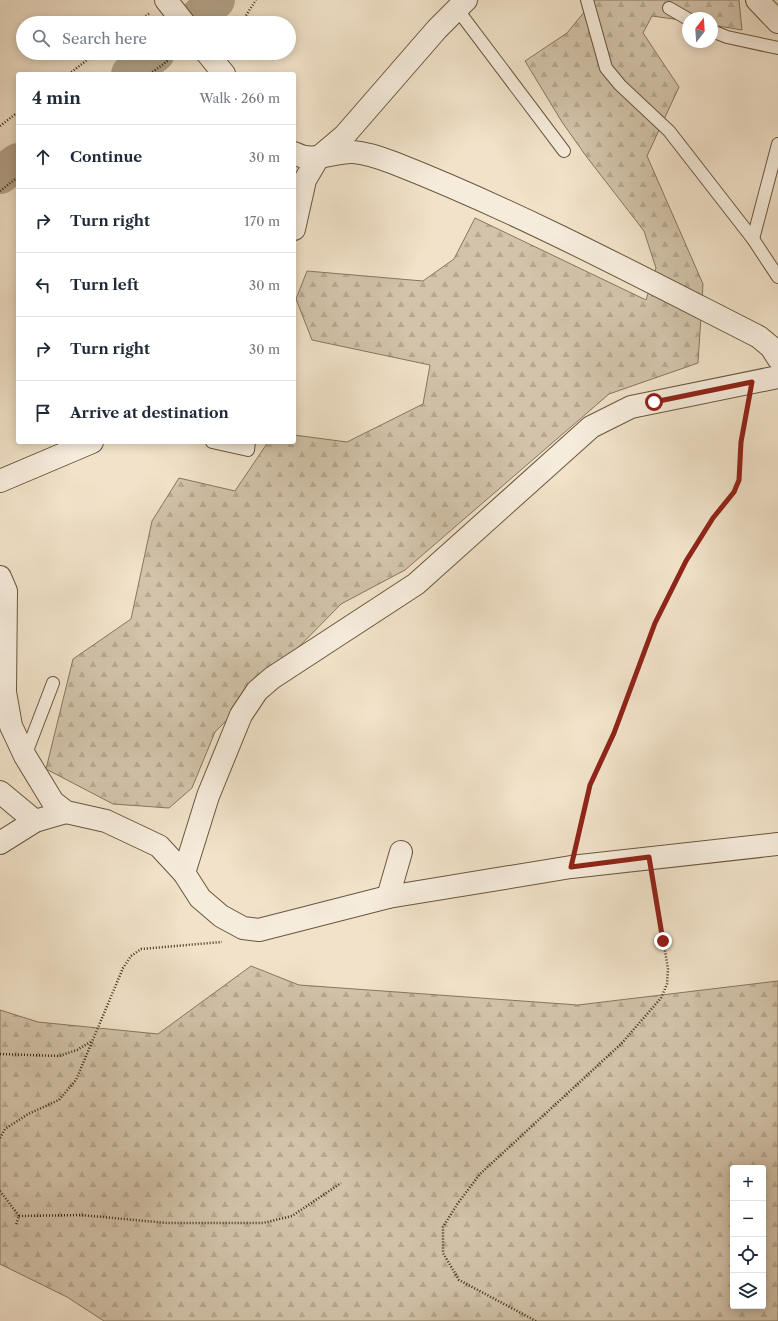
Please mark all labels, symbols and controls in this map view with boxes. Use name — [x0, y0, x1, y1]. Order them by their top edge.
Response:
north arrow — [682, 12, 718, 48]
search box — [16, 16, 296, 60]
icon: search — [30, 27, 52, 49]
text: Search here — [62, 29, 147, 48]
text: 4 min — [32, 88, 81, 108]
text: Walk · 260 m — [199, 90, 280, 106]
icon: ahead — [32, 146, 54, 168]
text: Continue — [70, 147, 142, 166]
text: 30 m — [249, 149, 280, 165]
icon: right — [32, 210, 54, 232]
text: Turn right — [70, 211, 150, 230]
text: 170 m — [244, 213, 280, 229]
icon: left — [32, 274, 54, 296]
text: Turn left — [70, 275, 139, 294]
text: 30 m — [249, 277, 280, 293]
icon: right — [32, 338, 54, 360]
text: Turn right — [70, 339, 150, 358]
text: 30 m — [249, 341, 280, 357]
route start — [645, 393, 663, 411]
icon: arrive — [32, 402, 54, 424]
text: Arrive at destination — [70, 403, 229, 422]
route end — [654, 932, 672, 950]
map controls — [730, 1165, 766, 1309]
button: + — [730, 1165, 766, 1201]
button: − — [730, 1201, 766, 1237]
button: locate — [730, 1237, 766, 1273]
button: layers — [730, 1273, 766, 1309]

